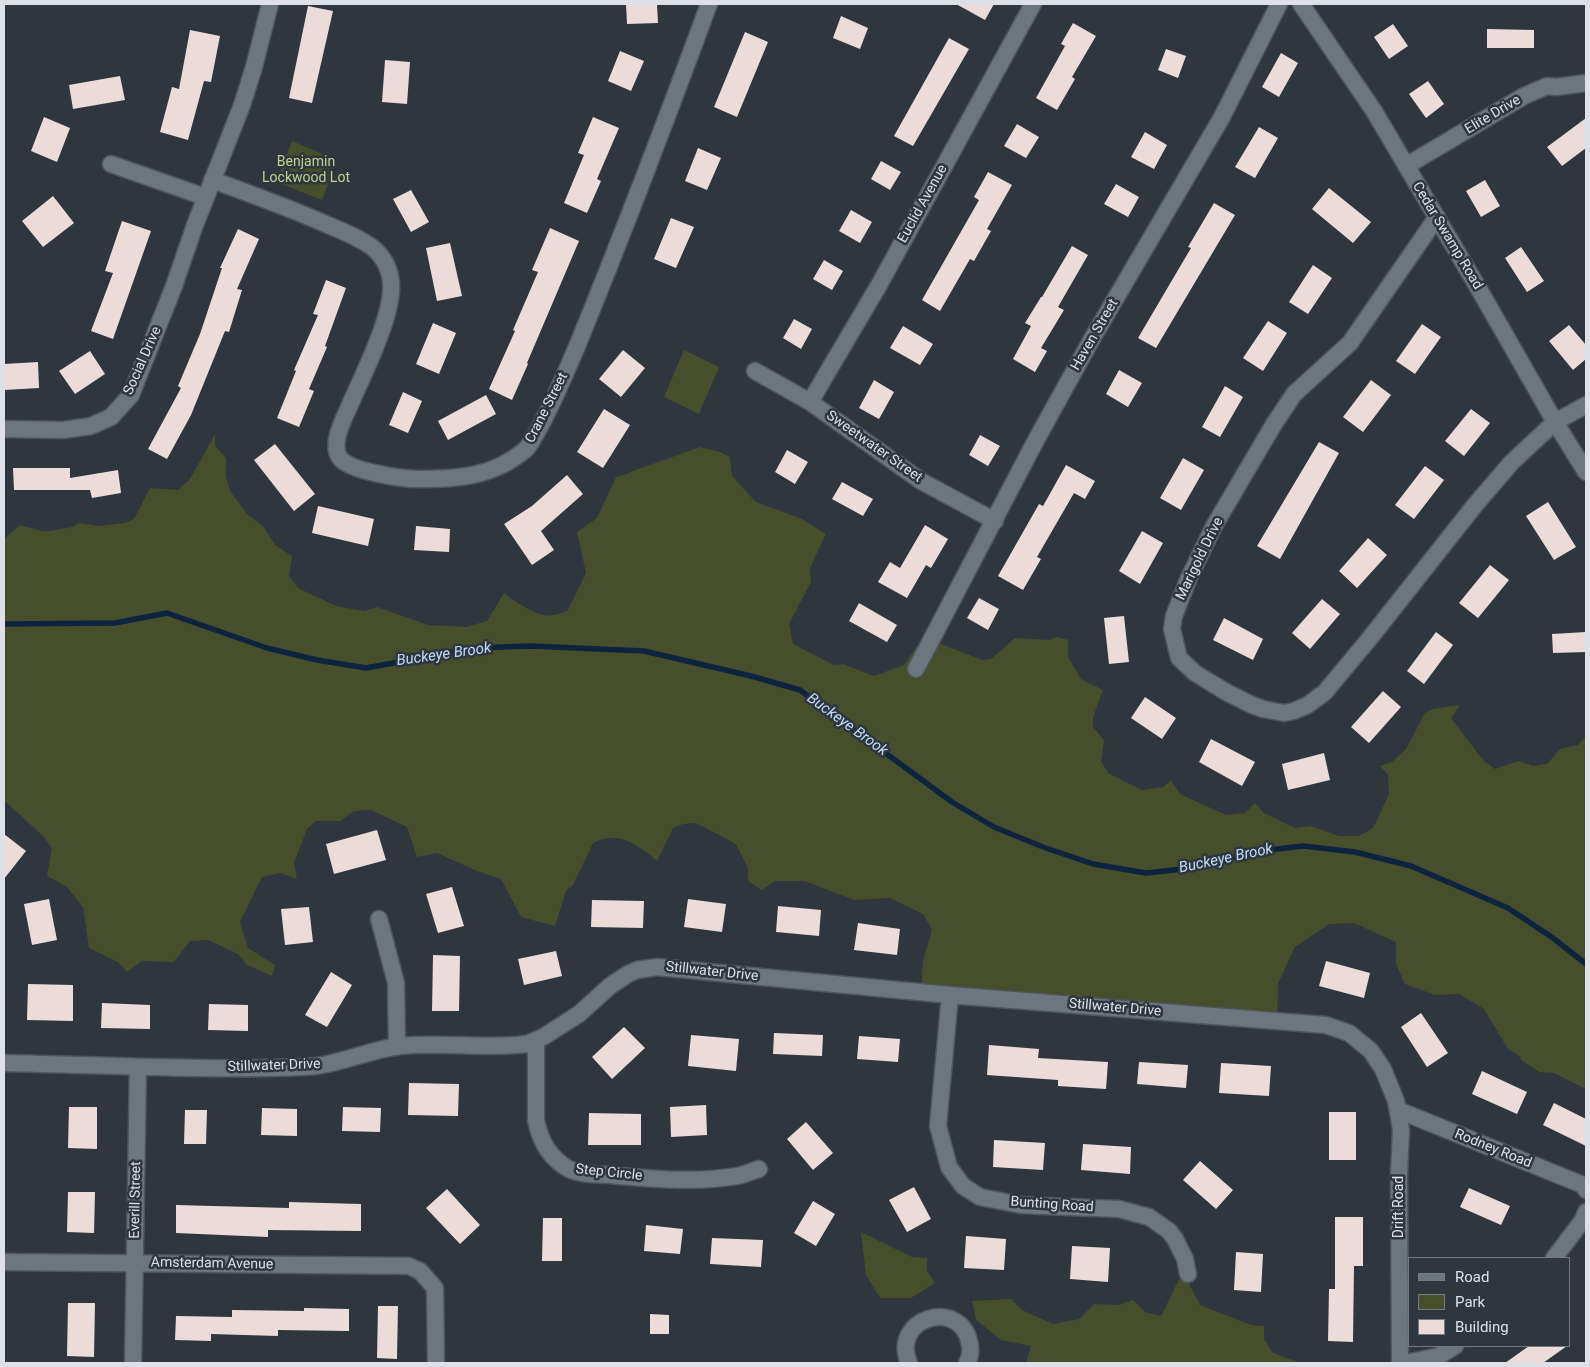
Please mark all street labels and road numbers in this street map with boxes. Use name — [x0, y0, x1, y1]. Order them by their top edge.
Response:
street label: Elite Drive — [1462, 92, 1524, 138]
street label: Euclid Avenue — [895, 162, 951, 246]
street label: Cedar Swamp Road — [1408, 179, 1486, 293]
street label: Haven Street — [1068, 296, 1122, 374]
street label: Social Drive — [120, 324, 166, 398]
street label: Crane Street — [522, 370, 572, 446]
street label: Sweetwater Street — [823, 408, 925, 486]
street label: Marigold Drive — [1173, 515, 1227, 603]
street label: Stillwater Drive — [665, 959, 759, 985]
street label: Stillwater Drive — [1068, 996, 1162, 1020]
street label: Stillwater Drive — [227, 1056, 321, 1076]
street label: Rodney Road — [1452, 1126, 1534, 1172]
street label: Everill Street — [127, 1161, 145, 1239]
street label: Step Circle — [575, 1161, 643, 1185]
street label: Drift Road — [1391, 1176, 1407, 1238]
street label: Bunting Road — [1010, 1194, 1094, 1216]
street label: Amsterdam Avenue — [151, 1255, 273, 1273]

